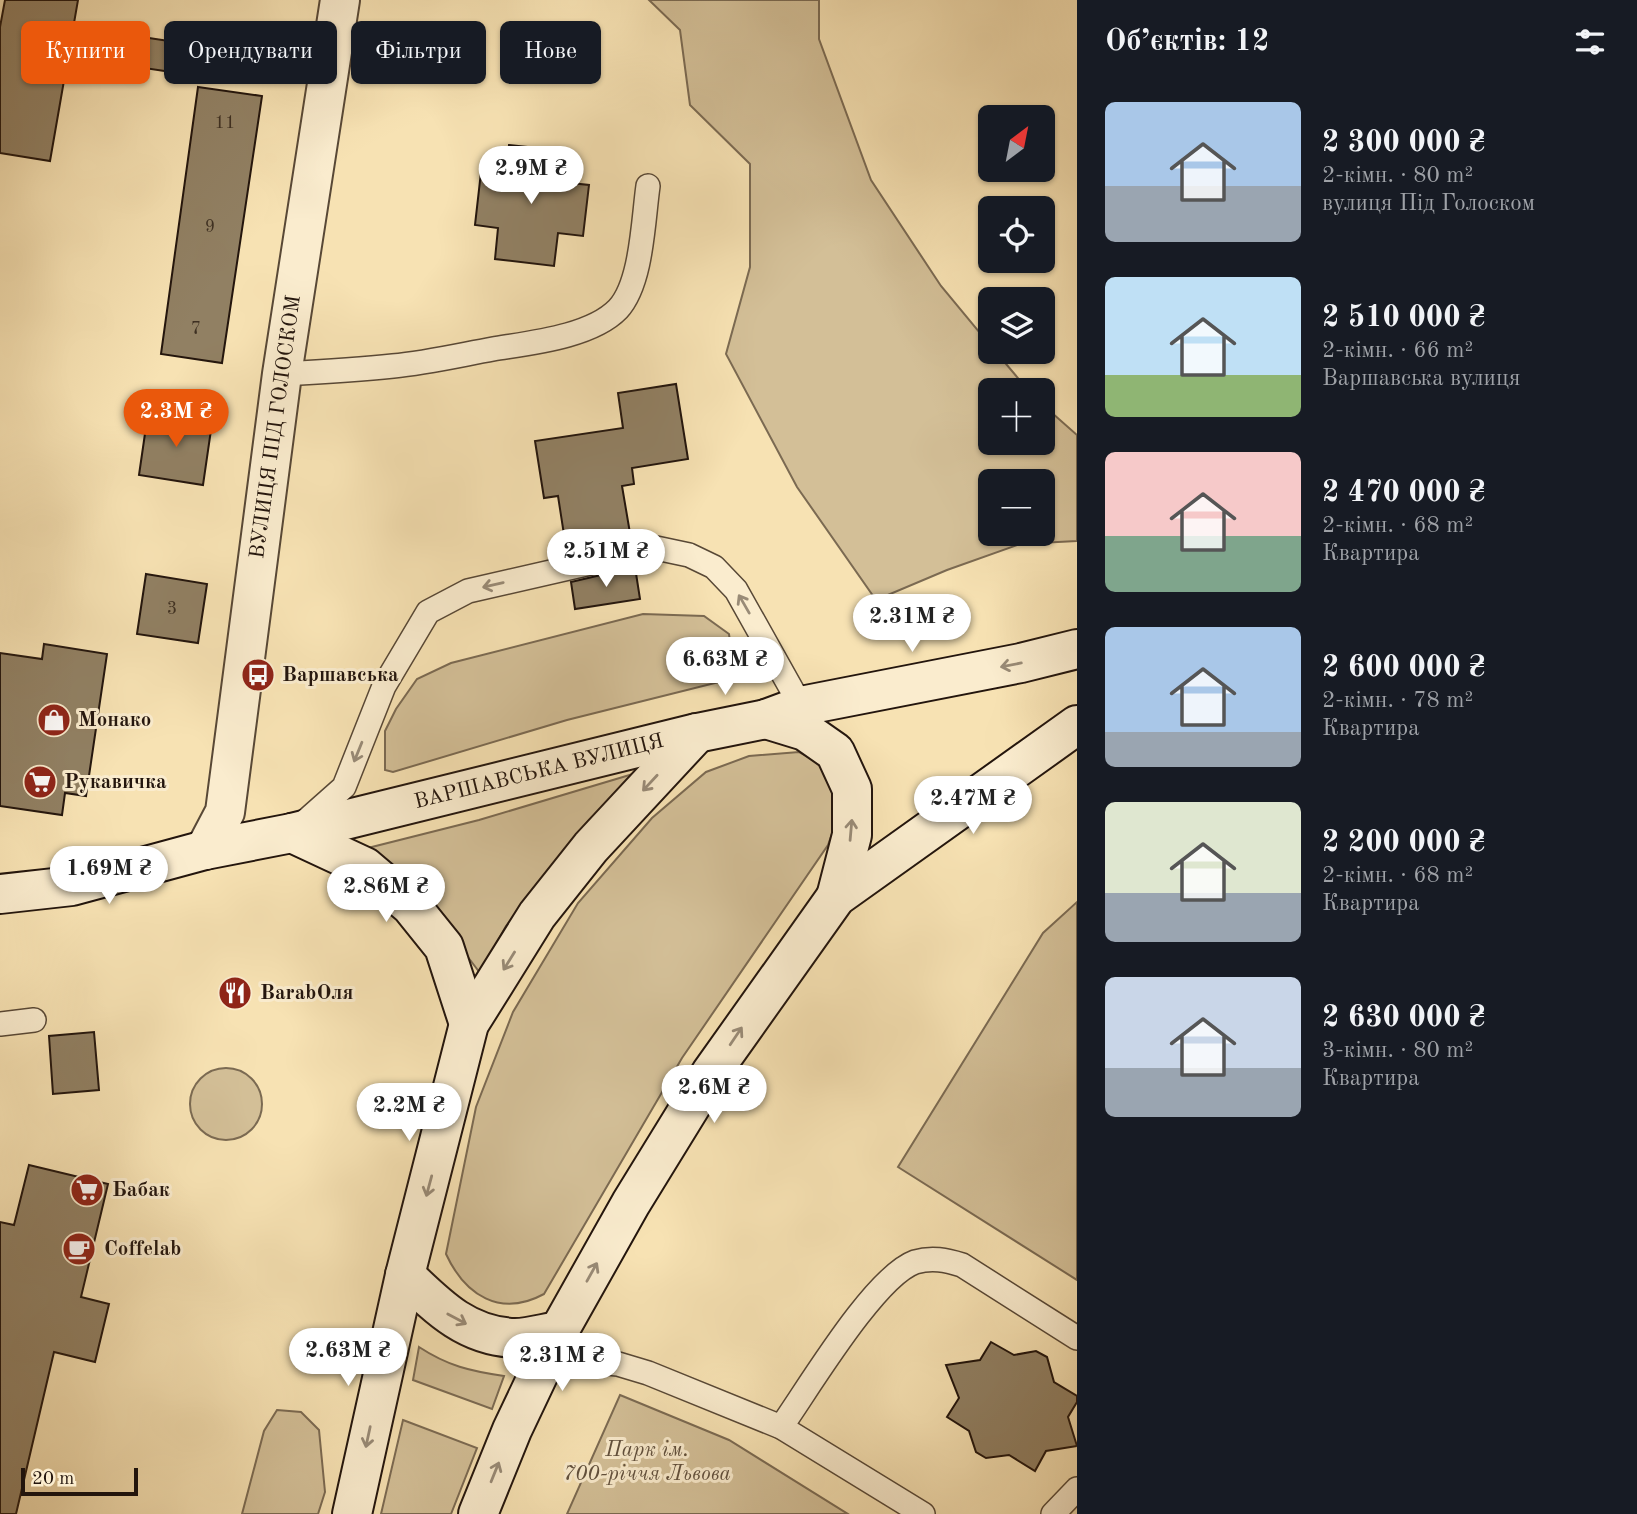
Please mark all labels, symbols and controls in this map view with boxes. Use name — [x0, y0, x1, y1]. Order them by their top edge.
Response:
chip: Купити — [21, 21, 150, 84]
chip: Орендувати — [164, 21, 337, 84]
chip: Фільтри — [351, 21, 486, 84]
chip: Нове — [500, 21, 601, 84]
icon: filters — [1571, 23, 1609, 61]
text: Об’єктів: 12 — [1105, 27, 1269, 57]
north arrow — [978, 105, 1055, 182]
map controls — [978, 105, 1055, 546]
house number: 11 — [215, 114, 235, 132]
text: 2 300 000 ₴ — [1322, 128, 1486, 158]
icon: home — [1161, 130, 1245, 214]
pin: 2.9M ₴ — [474, 146, 588, 206]
text: 2.9M ₴ — [495, 157, 567, 180]
text: 2-кімн. · 80 m² — [1322, 164, 1473, 187]
text: вулиця Під Голоском — [1322, 192, 1535, 215]
button: locate — [978, 196, 1055, 273]
house number: 9 — [205, 218, 215, 236]
button: layers — [978, 287, 1055, 364]
street label: ВУЛИЦЯ ПІД ГОЛОСКОМ — [247, 294, 305, 560]
text: 2 510 000 ₴ — [1322, 303, 1486, 333]
icon: home — [1161, 305, 1245, 389]
house number: 7 — [191, 320, 201, 338]
text: 2-кімн. · 66 m² — [1322, 339, 1473, 362]
text: Варшавська вулиця — [1322, 367, 1520, 390]
button: + — [978, 378, 1055, 455]
pin: 2.3M ₴ — [119, 390, 233, 449]
text: 2.3M ₴ — [140, 400, 212, 423]
button: − — [978, 469, 1055, 546]
text: 2 470 000 ₴ — [1322, 478, 1486, 508]
icon: home — [1161, 480, 1245, 564]
text: 2-кімн. · 68 m² — [1322, 514, 1473, 537]
pin: 2.51M ₴ — [541, 530, 671, 589]
text: 2.51M ₴ — [563, 540, 649, 563]
text: Квартира — [1322, 542, 1420, 565]
one-way arrow — [482, 579, 505, 592]
one-way arrow — [737, 594, 751, 614]
pin: 2.31M ₴ — [847, 594, 977, 654]
house number: 3 — [167, 600, 177, 618]
text: 2.31M ₴ — [869, 605, 955, 628]
pin: 6.63M ₴ — [660, 638, 790, 697]
text: 6.63M ₴ — [682, 648, 768, 671]
text: 2 600 000 ₴ — [1322, 653, 1486, 683]
icon: home — [1161, 655, 1245, 739]
bus stop icon: Варшавська — [239, 656, 277, 694]
one-way arrow — [1000, 659, 1023, 672]
place label: Варшавська — [282, 665, 399, 686]
text: 2-кімн. · 78 m² — [1322, 689, 1473, 712]
shop icon: Монако — [35, 701, 73, 739]
place label: Монако — [78, 710, 151, 731]
text: Квартира — [1322, 717, 1420, 740]
street label: ВАРШАВСЬКА ВУЛИЦЯ — [412, 731, 666, 813]
one-way arrow — [351, 741, 364, 762]
supermarket icon: Рукавичка — [21, 763, 59, 801]
place label: Рукавичка — [64, 772, 167, 793]
one-way arrow — [642, 774, 659, 791]
pin: 2.47M ₴ — [908, 776, 1038, 836]
text: 2.47M ₴ — [930, 787, 1016, 810]
one-way arrow — [845, 820, 858, 842]
text: 2 200 000 ₴ — [1322, 828, 1486, 858]
icon: home — [1161, 830, 1245, 914]
pin: 1.69M ₴ — [44, 846, 174, 906]
text: 1.69M ₴ — [66, 857, 152, 880]
pin: 2.86M ₴ — [321, 864, 451, 924]
text: 2-кімн. · 68 m² — [1322, 864, 1473, 887]
text: 2.86M ₴ — [343, 875, 429, 898]
text: Квартира — [1322, 892, 1420, 915]
one-way arrow — [501, 950, 515, 970]
restaurant icon: BarabОля — [216, 974, 254, 1012]
place label: BarabОля — [260, 983, 354, 1004]
text: 2 630 000 ₴ — [1322, 1003, 1486, 1033]
icon: home — [1161, 1005, 1245, 1089]
one-way arrow — [729, 1027, 743, 1046]
text: 3-кімн. · 80 m² — [1322, 1039, 1473, 1062]
pin: 2.6M ₴ — [657, 1066, 771, 1125]
text: Квартира — [1322, 1067, 1420, 1090]
text: 2.6M ₴ — [678, 1076, 750, 1099]
pin: 2.2M ₴ — [352, 1084, 466, 1143]
text: 2.2M ₴ — [373, 1094, 445, 1117]
supermarket icon: Бабак — [68, 1171, 106, 1209]
one-way arrow — [421, 1174, 434, 1196]
place label: Бабак — [112, 1180, 170, 1201]
cafe icon: Coffelab — [60, 1230, 98, 1268]
place label: Coffelab — [104, 1239, 181, 1260]
one-way arrow — [585, 1262, 599, 1282]
one-way arrow — [446, 1312, 466, 1326]
pin: 2.63M ₴ — [283, 1328, 413, 1388]
pin: 2.31M ₴ — [497, 1334, 627, 1393]
text: 2.63M ₴ — [305, 1339, 391, 1362]
text: 2.31M ₴ — [519, 1344, 605, 1367]
one-way arrow — [361, 1425, 374, 1448]
park label: Парк ім. 700-річчя Львова — [563, 1440, 731, 1485]
one-way arrow — [489, 1461, 502, 1483]
scale bar — [21, 1465, 138, 1497]
text: 20 m — [32, 1470, 74, 1489]

